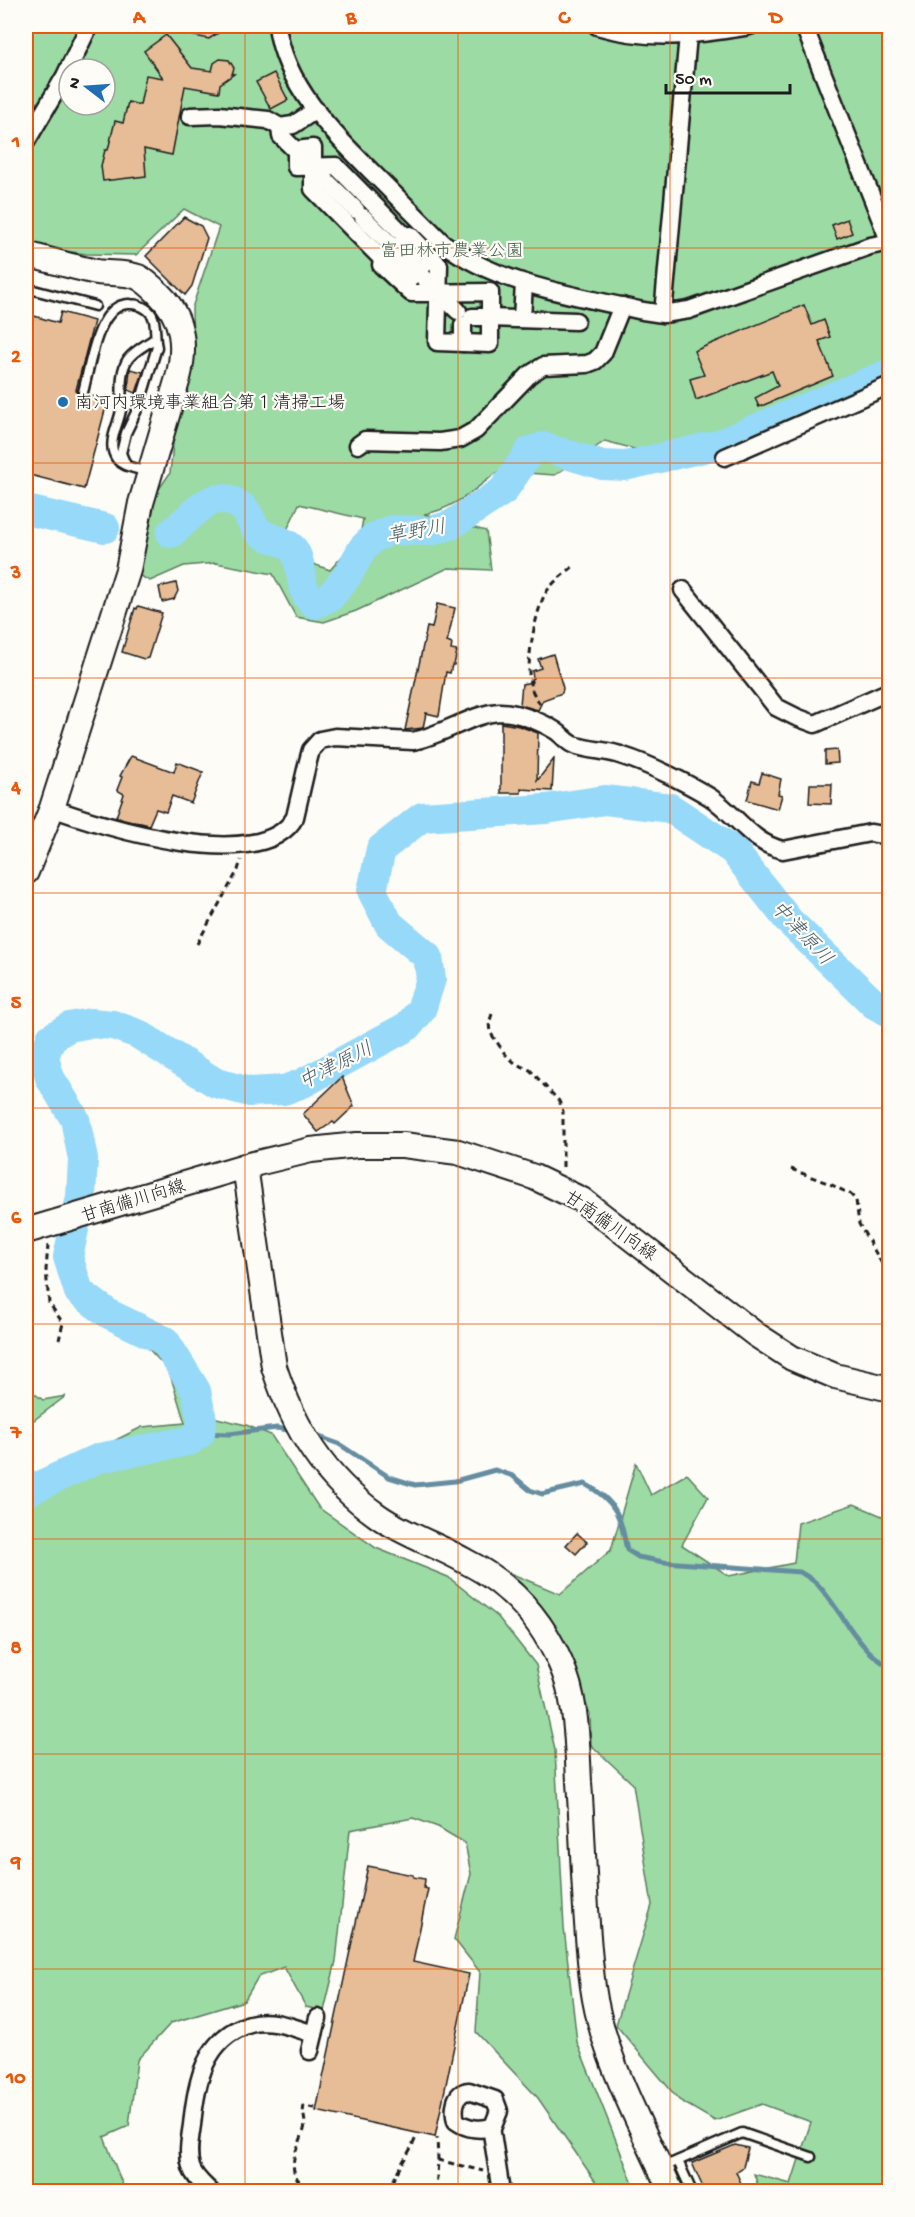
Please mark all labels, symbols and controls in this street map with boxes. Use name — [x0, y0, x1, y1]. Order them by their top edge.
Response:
text: A — [132, 8, 147, 31]
text: B — [345, 8, 357, 31]
text: C — [558, 8, 572, 31]
text: D — [767, 8, 783, 31]
north arrow — [57, 57, 117, 117]
scale bar — [666, 57, 790, 95]
text: 50 m — [675, 70, 712, 91]
text: N — [65, 75, 87, 91]
text: 1 — [11, 132, 20, 155]
park label: 富田林市農業公園 — [380, 241, 524, 263]
text: 2 — [11, 347, 21, 370]
place label: 南河内環境事業組合第１清掃工場 — [75, 393, 345, 415]
marker: 南河内環境事業組合第１清掃工場 — [56, 395, 70, 409]
water label: 草野川 — [385, 515, 448, 550]
text: 3 — [10, 563, 21, 586]
text: 4 — [10, 778, 21, 801]
water label: 中津原川 — [765, 896, 838, 971]
text: 5 — [11, 993, 22, 1016]
water label: 中津原川 — [295, 1037, 377, 1096]
street label: 甘南備川向線 — [79, 1176, 188, 1228]
street label: 甘南備川向線 — [559, 1187, 660, 1267]
text: 6 — [11, 1208, 22, 1231]
text: 7 — [10, 1423, 23, 1446]
text: 8 — [11, 1638, 22, 1661]
text: 9 — [10, 1853, 21, 1876]
text: 10 — [5, 2068, 26, 2091]

